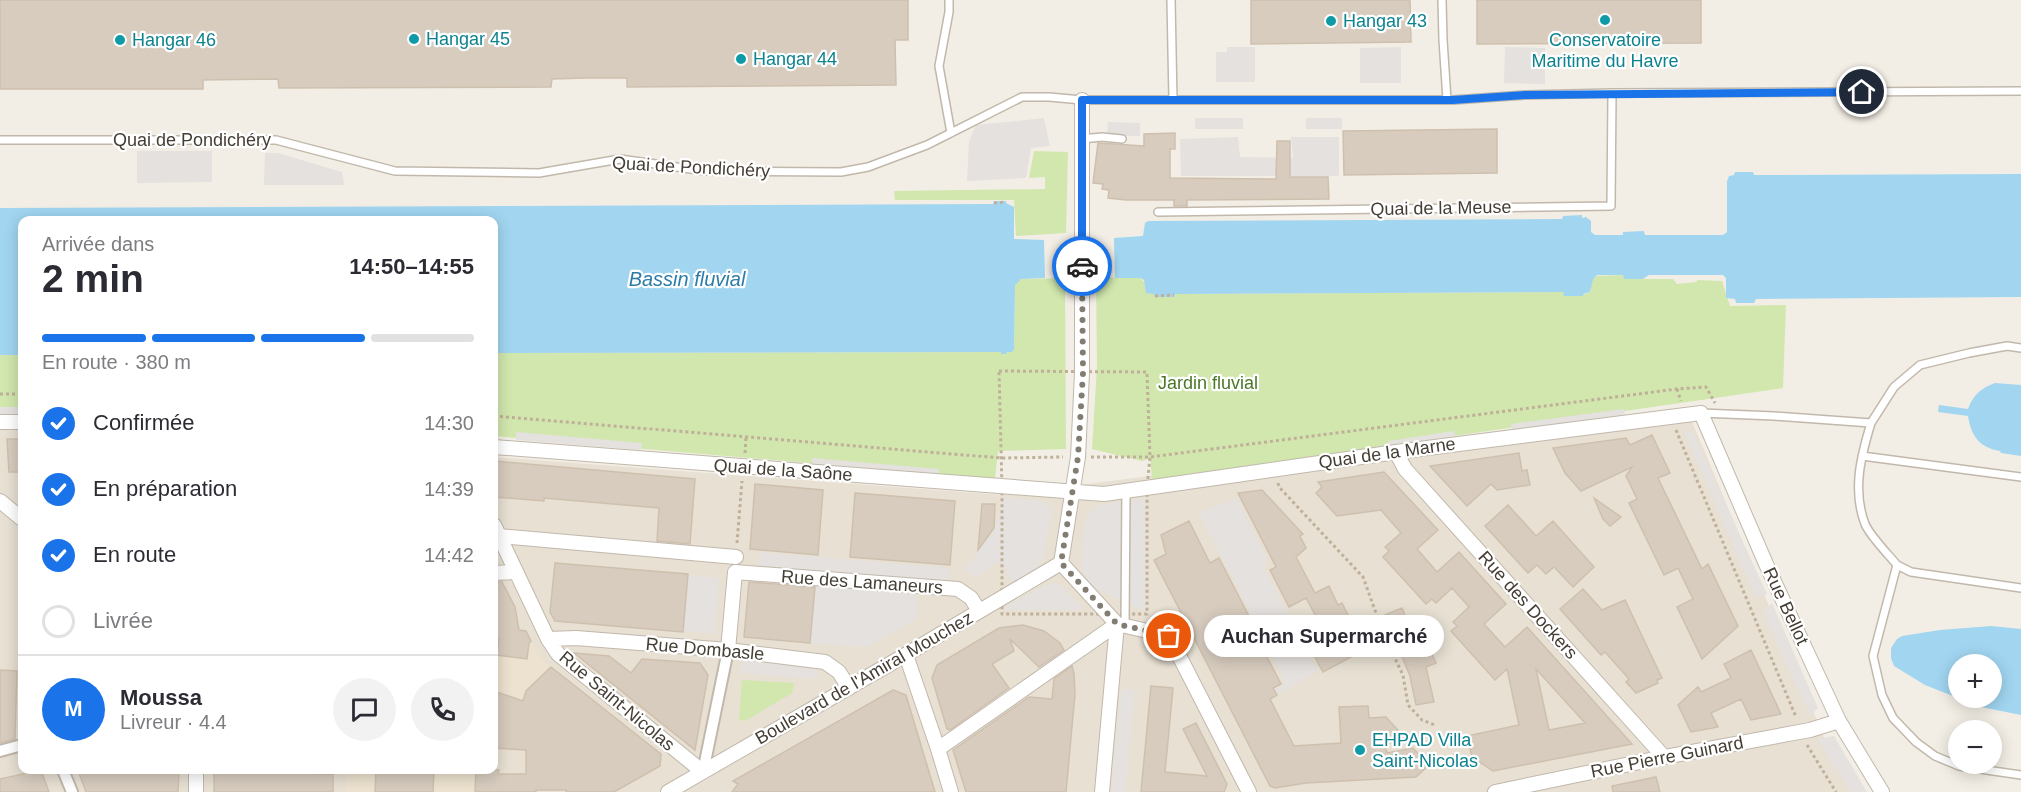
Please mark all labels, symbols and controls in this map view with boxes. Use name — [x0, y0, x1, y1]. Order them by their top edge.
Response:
place label: Hangar 43 — [1343, 11, 1427, 31]
marker: Conservatoire Maritime du Havre — [1598, 13, 1612, 27]
marker: Hangar 43 — [1324, 14, 1338, 28]
place label: Hangar 45 — [426, 29, 510, 49]
place label: Hangar 46 — [132, 30, 216, 50]
place label: Conservatoire Maritime du Havre — [1531, 30, 1679, 71]
marker: Hangar 45 — [407, 32, 421, 46]
marker: Hangar 46 — [113, 33, 127, 47]
place label: Hangar 44 — [753, 49, 837, 69]
marker: Hangar 44 — [734, 52, 748, 66]
pin — [1836, 66, 1887, 117]
icon: home — [1845, 75, 1878, 108]
street label: Quai de Pondichéry — [113, 130, 271, 150]
street label: Quai de Pondichéry — [612, 153, 770, 181]
street label: Quai de la Meuse — [1370, 197, 1512, 219]
text: Arrivée dans — [42, 233, 154, 255]
courier — [1052, 236, 1112, 296]
icon: car — [1066, 250, 1099, 283]
text: 14:50–14:55 — [349, 254, 474, 279]
text: 2 min — [42, 257, 144, 300]
water label: Bassin fluvial — [629, 268, 746, 290]
text: En route · 380 m — [42, 351, 191, 373]
park label: Jardin fluvial — [1158, 373, 1258, 393]
icon: check — [42, 407, 75, 440]
text: Confirmée — [93, 410, 194, 435]
text: 14:30 — [424, 412, 474, 434]
street label: Quai de la Marne — [1317, 433, 1457, 473]
street label: Quai de la Saône — [713, 455, 853, 485]
icon: check — [42, 473, 75, 506]
text: En préparation — [93, 476, 237, 501]
text: 14:39 — [424, 478, 474, 500]
icon: check — [42, 539, 75, 572]
text: En route — [93, 542, 176, 567]
text: 14:42 — [424, 544, 474, 566]
street label: Rue des Dockers — [1474, 547, 1582, 663]
street label: Rue Bellot — [1759, 564, 1813, 648]
street label: Rue des Lamaneurs — [780, 566, 944, 598]
street label: Boulevard de l'Amiral Mouchez — [752, 607, 976, 749]
text: Livrée — [93, 608, 153, 633]
pin — [1143, 610, 1194, 661]
callout: Auchan Supermarché — [1205, 615, 1445, 657]
icon: bag — [1152, 619, 1185, 652]
text: Auchan Supermarché — [1221, 625, 1427, 647]
street label: Rue Dombasle — [645, 634, 765, 664]
street label: Rue Saint-Nicolas — [555, 647, 679, 755]
map controls — [1948, 654, 2002, 774]
button: + — [1948, 654, 2002, 708]
button: chat — [333, 678, 396, 741]
button: phone — [411, 678, 474, 741]
text: Moussa — [120, 685, 202, 710]
text: M — [64, 696, 83, 721]
text: Livreur · 4.4 — [120, 711, 227, 733]
button: − — [1948, 720, 2002, 774]
place label: EHPAD Villa Saint-Nicolas — [1372, 730, 1478, 771]
street label: Rue Pierre Guinard — [1589, 732, 1745, 782]
marker: EHPAD Villa Saint-Nicolas — [1353, 743, 1367, 757]

